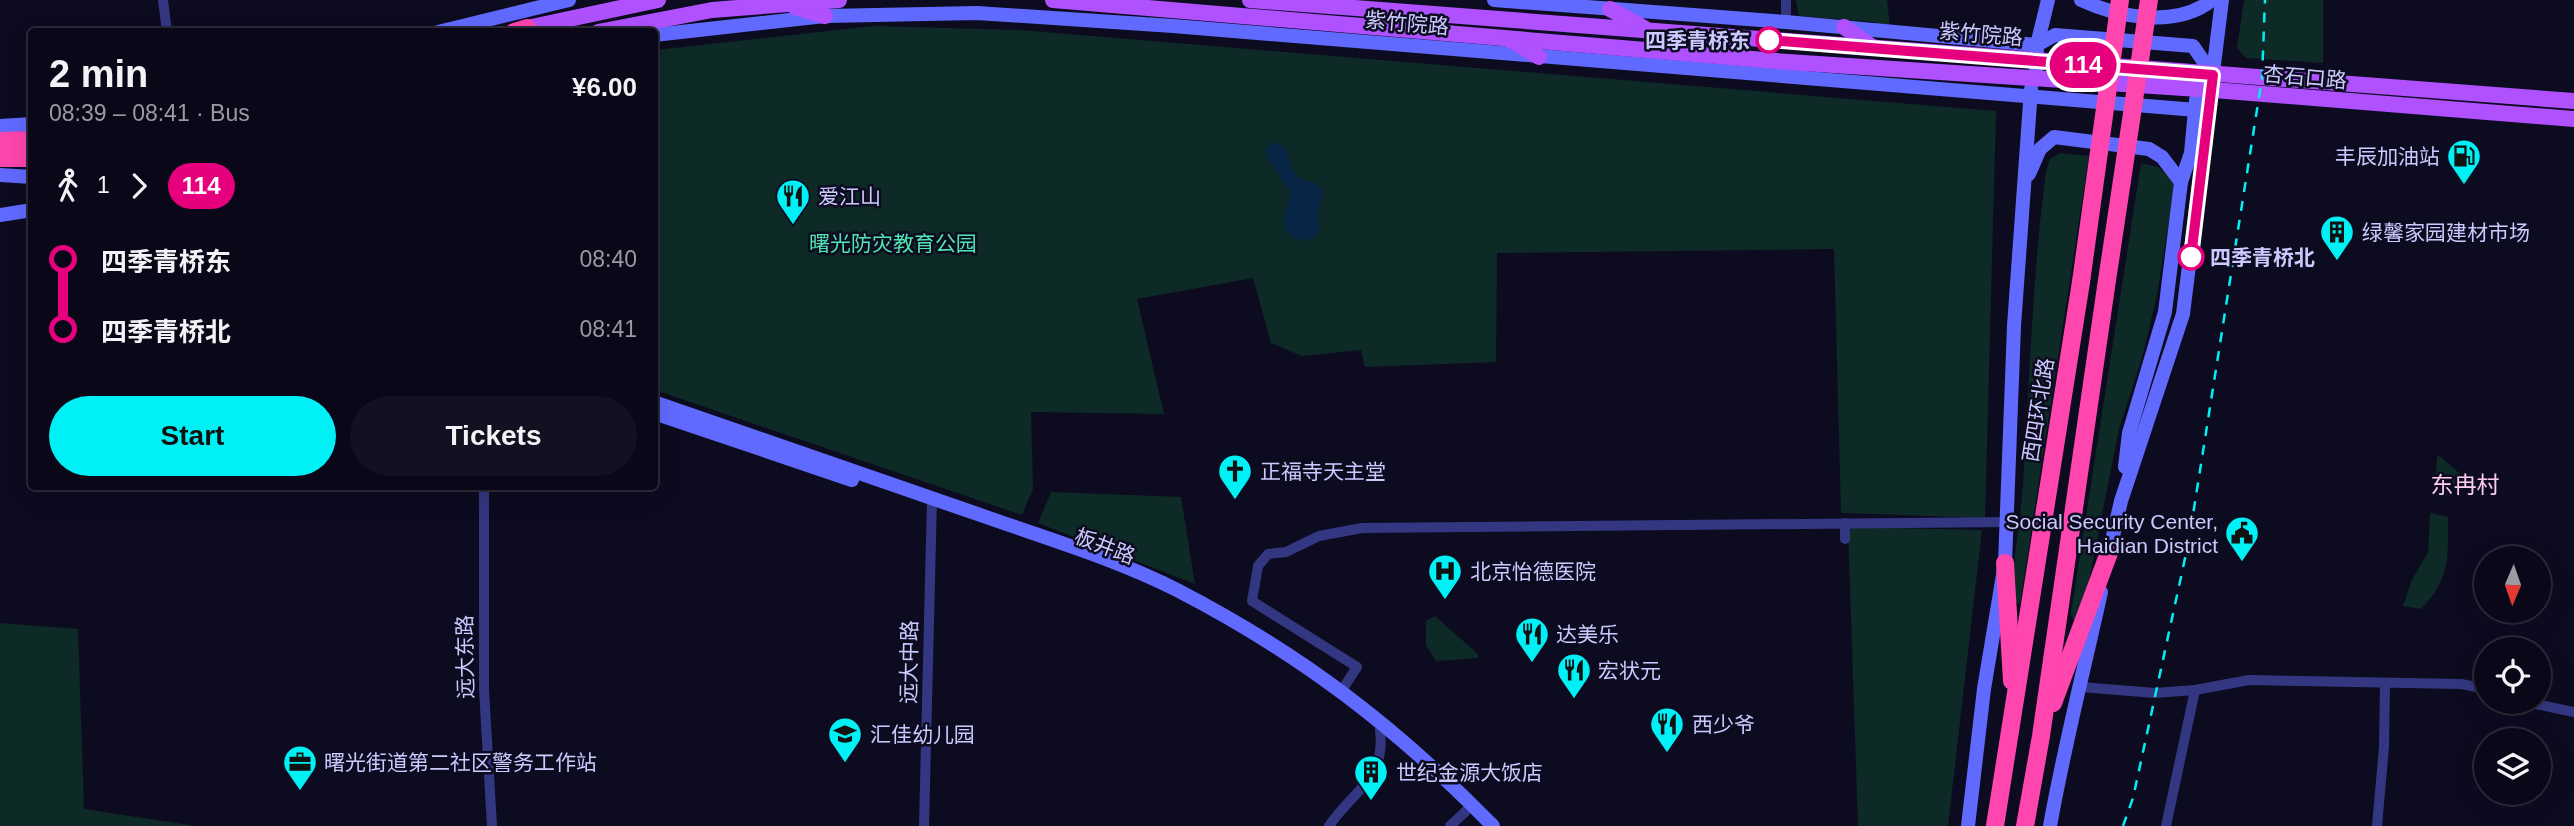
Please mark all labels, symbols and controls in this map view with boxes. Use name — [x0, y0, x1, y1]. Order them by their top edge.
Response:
street label: 紫竹院路 — [1364, 8, 1450, 38]
street label: 紫竹院路 — [1938, 19, 2024, 49]
marker: 四季青桥东 — [1756, 27, 1782, 53]
place label: 四季青桥东 — [1645, 29, 1750, 52]
line badge: 114 — [2043, 42, 2123, 88]
text: 114 — [2064, 51, 2102, 78]
text: 2 min — [49, 53, 148, 95]
street label: 杏石口路 — [2262, 62, 2348, 92]
text: ¥6.00 — [572, 72, 637, 102]
text: 08:39 – 08:41 · Bus — [49, 100, 250, 126]
fuel station icon: 丰辰加油站 — [2445, 137, 2483, 186]
place label: 丰辰加油站 — [2335, 145, 2440, 168]
icon: walk — [49, 167, 87, 205]
icon: forward — [120, 167, 158, 205]
text: 1 — [97, 172, 110, 198]
text: 114 — [182, 172, 221, 199]
restaurant icon: 爱江山 — [774, 177, 812, 226]
place label: 爱江山 — [818, 185, 881, 208]
building icon: 绿馨家园建材市场 — [2318, 213, 2356, 262]
place label: 绿馨家园建材市场 — [2362, 221, 2530, 244]
park label: 曙光防灾教育公园 — [809, 232, 977, 255]
marker: 四季青桥北 — [2178, 244, 2204, 270]
text: 08:40 — [579, 246, 637, 272]
place label: 四季青桥北 — [2210, 246, 2315, 269]
text: 四季青桥东 — [101, 247, 231, 277]
text: 08:41 — [579, 316, 637, 342]
text: 四季青桥北 — [101, 317, 231, 347]
street label: 西四环北路 — [2018, 356, 2058, 464]
button: Start — [49, 396, 336, 476]
button: Tickets — [350, 396, 637, 476]
church icon: 正福寺天主堂 — [1216, 452, 1254, 501]
place label: 正福寺天主堂 — [1260, 460, 1386, 483]
district label: 东冉村 — [2431, 472, 2500, 498]
place label: Social Security Center, Haidian District — [2006, 510, 2218, 557]
public building icon: Social Security Center, Haidian District — [2223, 514, 2261, 563]
street label: 板井路 — [1071, 524, 1139, 568]
north arrow — [2474, 546, 2552, 623]
map controls — [2474, 546, 2551, 805]
hospital icon: 北京怡德医院 — [1426, 552, 1464, 601]
place label: 北京怡德医院 — [1470, 560, 1596, 583]
street label: 远大东路 — [453, 615, 477, 699]
restaurant icon: 达美乐 — [1513, 615, 1551, 664]
street label: 远大中路 — [897, 620, 921, 704]
place label: 达美乐 — [1556, 623, 1619, 646]
button: locate — [2474, 637, 2551, 714]
restaurant icon: 宏状元 — [1555, 651, 1593, 700]
place label: 宏状元 — [1598, 659, 1661, 682]
restaurant icon: 西少爷 — [1648, 705, 1686, 754]
place label: 西少爷 — [1692, 713, 1755, 736]
school or university icon: 汇佳幼儿园 — [826, 715, 864, 764]
place label: 汇佳幼儿园 — [870, 723, 975, 746]
button: layers — [2474, 728, 2551, 805]
office icon: 曙光街道第二社区警务工作站 — [281, 743, 319, 792]
place label: 曙光街道第二社区警务工作站 — [324, 751, 597, 774]
building icon: 世纪金源大饭店 — [1352, 753, 1390, 802]
place label: 世纪金源大饭店 — [1396, 761, 1543, 784]

